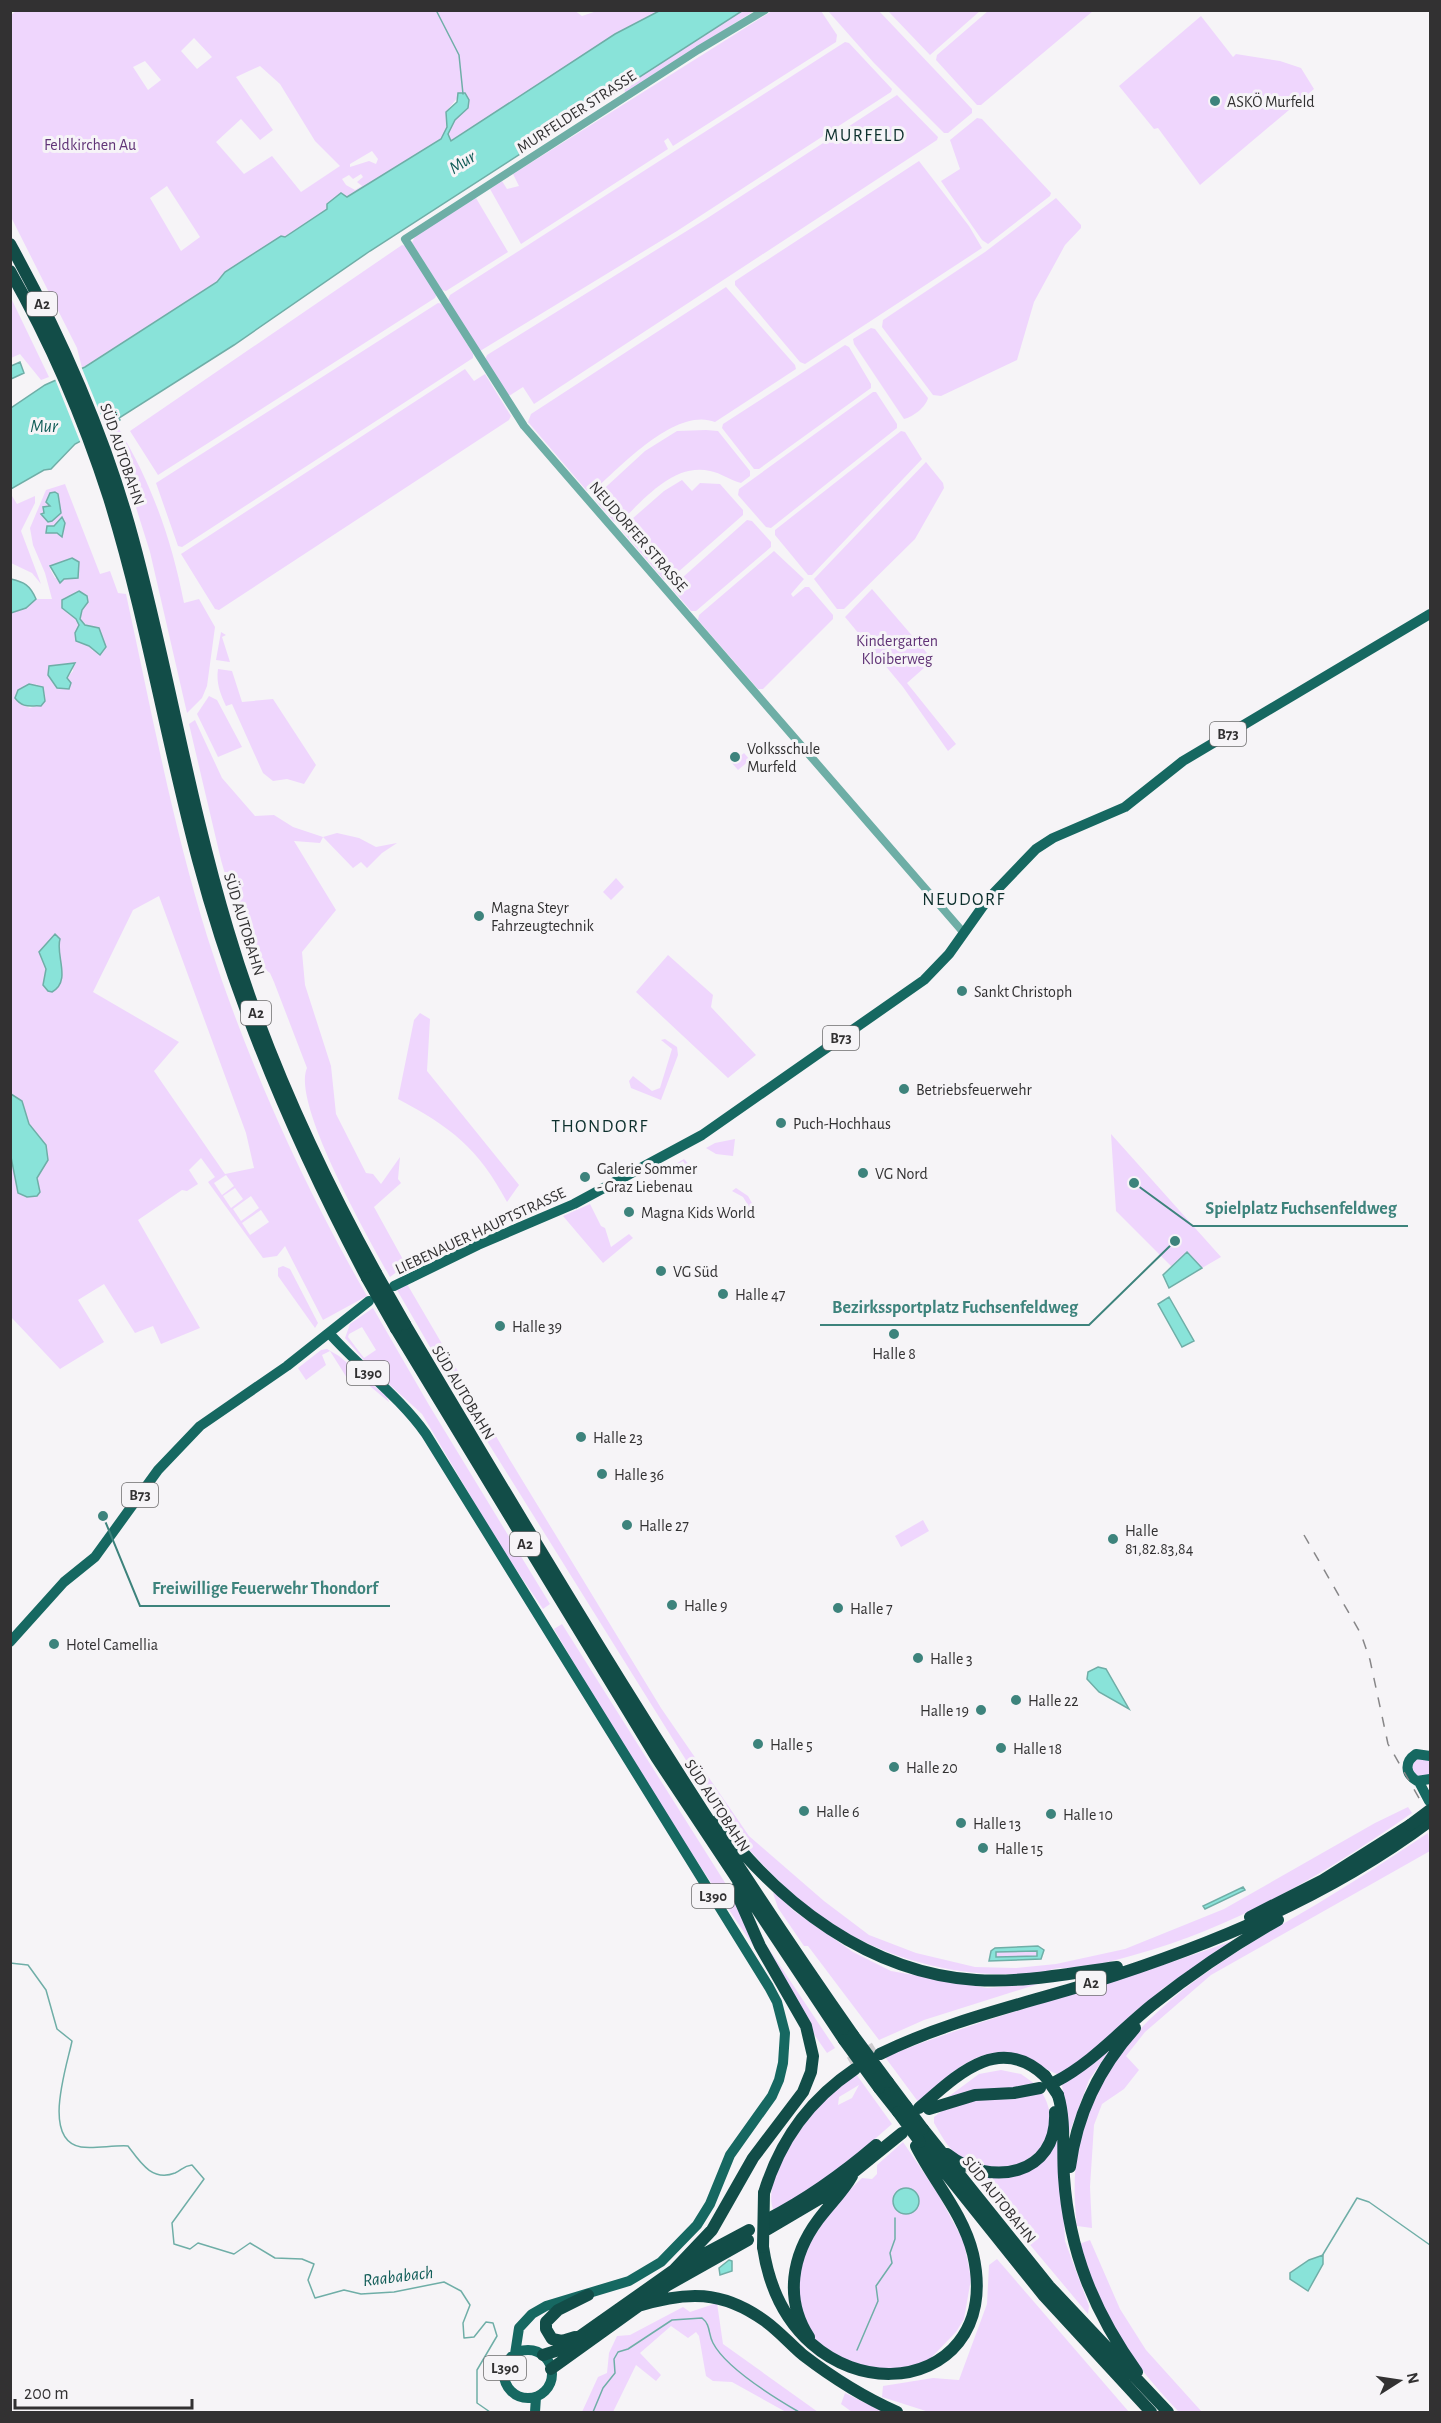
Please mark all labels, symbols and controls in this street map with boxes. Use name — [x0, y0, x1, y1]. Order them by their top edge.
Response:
street label: MURFELDER STRASSE — [514, 67, 639, 156]
place label: ASKÖ Murfeld — [1227, 92, 1315, 110]
marker: ASKÖ Murfeld — [1208, 94, 1222, 108]
district label: MURFELD — [824, 127, 906, 145]
park label: Feldkirchen Au — [44, 137, 136, 153]
water label: Mur — [446, 147, 480, 178]
road number: A2 — [27, 292, 57, 316]
street label: SÜD AUTOBAHN — [97, 401, 149, 507]
water label: Mur — [30, 418, 59, 436]
street label: NEUDORFER STRASSE — [586, 478, 690, 595]
park label: Kindergarten Kloiberweg — [856, 633, 938, 667]
road number: B73 — [1210, 722, 1246, 746]
place label: Volksschule Murfeld — [747, 741, 820, 775]
marker: Volksschule Murfeld — [728, 750, 742, 764]
street label: SÜD AUTOBAHN — [221, 870, 269, 978]
district label: NEUDORF — [922, 891, 1006, 909]
place label: Magna Steyr Fahrzeugtechnik — [491, 900, 595, 934]
marker: Magna Steyr Fahrzeugtechnik — [472, 909, 486, 923]
marker: Sankt Christoph — [955, 984, 969, 998]
place label: Sankt Christoph — [974, 984, 1072, 1000]
road number: A2 — [241, 1001, 271, 1025]
road number: B73 — [823, 1026, 859, 1050]
marker: Betriebsfeuerwehr — [897, 1082, 911, 1096]
place label: Betriebsfeuerwehr — [916, 1082, 1032, 1098]
marker: Puch-Hochhaus — [774, 1116, 788, 1130]
place label: Puch-Hochhaus — [793, 1116, 891, 1132]
district label: THONDORF — [551, 1118, 649, 1136]
place label: Galerie Sommer - Graz Liebenau — [597, 1161, 698, 1195]
marker: VG Nord — [856, 1166, 870, 1180]
place label: VG Nord — [875, 1166, 928, 1182]
marker: Galerie Sommer - Graz Liebenau — [578, 1170, 592, 1184]
street label: LIEBENAUER HAUPTSTRASSE — [393, 1184, 568, 1277]
callout: Spielplatz Fuchsenfeldweg — [1193, 1190, 1408, 1226]
text: Spielplatz Fuchsenfeldweg — [1205, 1200, 1398, 1218]
marker: Magna Kids World — [622, 1205, 636, 1219]
place label: Magna Kids World — [641, 1205, 755, 1221]
marker: VG Süd — [654, 1264, 668, 1278]
place label: VG Süd — [673, 1264, 718, 1280]
marker: Halle 47 — [716, 1287, 730, 1301]
place label: Halle 47 — [735, 1287, 786, 1303]
callout: Bezirkssportplatz Fuchsenfeldweg — [820, 1289, 1089, 1325]
text: Bezirkssportplatz Fuchsenfeldweg — [832, 1299, 1079, 1317]
marker: Halle 39 — [493, 1319, 507, 1333]
place label: Halle 39 — [512, 1319, 562, 1335]
marker: Halle 8 — [887, 1327, 901, 1341]
street label: SÜD AUTOBAHN — [429, 1342, 499, 1442]
place label: Halle 8 — [872, 1346, 916, 1362]
road number: L390 — [347, 1361, 389, 1385]
marker: Halle 23 — [574, 1430, 588, 1444]
place label: Halle 23 — [593, 1430, 643, 1446]
marker: Halle 36 — [595, 1467, 609, 1481]
place label: Halle 36 — [614, 1467, 664, 1483]
road number: B73 — [122, 1483, 158, 1507]
marker: Halle 27 — [620, 1518, 634, 1532]
place label: Halle 27 — [639, 1518, 689, 1534]
place label: Halle 81,82.83,84 — [1125, 1523, 1194, 1557]
road number: A2 — [510, 1532, 540, 1556]
marker: Halle 81,82.83,84 — [1106, 1532, 1120, 1546]
callout: Freiwillige Feuerwehr Thondorf — [140, 1570, 390, 1606]
text: Freiwillige Feuerwehr Thondorf — [152, 1580, 380, 1598]
marker: Halle 9 — [665, 1598, 679, 1612]
place label: Halle 9 — [684, 1598, 727, 1614]
marker: Halle 7 — [831, 1601, 845, 1615]
place label: Halle 7 — [850, 1601, 893, 1617]
marker: Hotel Camellia — [47, 1637, 61, 1651]
place label: Hotel Camellia — [66, 1637, 158, 1653]
marker: Halle 3 — [911, 1651, 925, 1665]
place label: Halle 3 — [930, 1651, 973, 1667]
marker: Halle 22 — [1009, 1693, 1023, 1707]
place label: Halle 22 — [1028, 1693, 1079, 1709]
place label: Halle 19 — [920, 1703, 969, 1719]
marker: Halle 19 — [974, 1703, 988, 1717]
marker: Halle 5 — [751, 1737, 765, 1751]
place label: Halle 5 — [770, 1737, 813, 1753]
marker: Halle 18 — [994, 1741, 1008, 1755]
place label: Halle 18 — [1013, 1741, 1062, 1757]
street label: SÜD AUTOBAHN — [681, 1755, 755, 1855]
marker: Halle 20 — [887, 1760, 901, 1774]
place label: Halle 20 — [906, 1760, 958, 1776]
marker: Halle 6 — [797, 1804, 811, 1818]
place label: Halle 6 — [816, 1804, 859, 1820]
marker: Halle 10 — [1044, 1807, 1058, 1821]
place label: Halle 10 — [1063, 1807, 1113, 1823]
marker: Halle 13 — [954, 1816, 968, 1830]
place label: Halle 13 — [973, 1816, 1021, 1832]
marker: Halle 15 — [976, 1841, 990, 1855]
place label: Halle 15 — [995, 1841, 1043, 1857]
road number: L390 — [692, 1884, 734, 1908]
road number: A2 — [1076, 1971, 1106, 1995]
street label: SÜD AUTOBAHN — [959, 2152, 1041, 2246]
water label: Raababach — [362, 2264, 434, 2290]
north arrow — [1369, 2351, 1429, 2411]
road number: L390 — [484, 2356, 526, 2380]
text: N — [1404, 2371, 1422, 2385]
scale bar — [15, 2372, 192, 2410]
text: 200 m — [24, 2385, 69, 2403]

